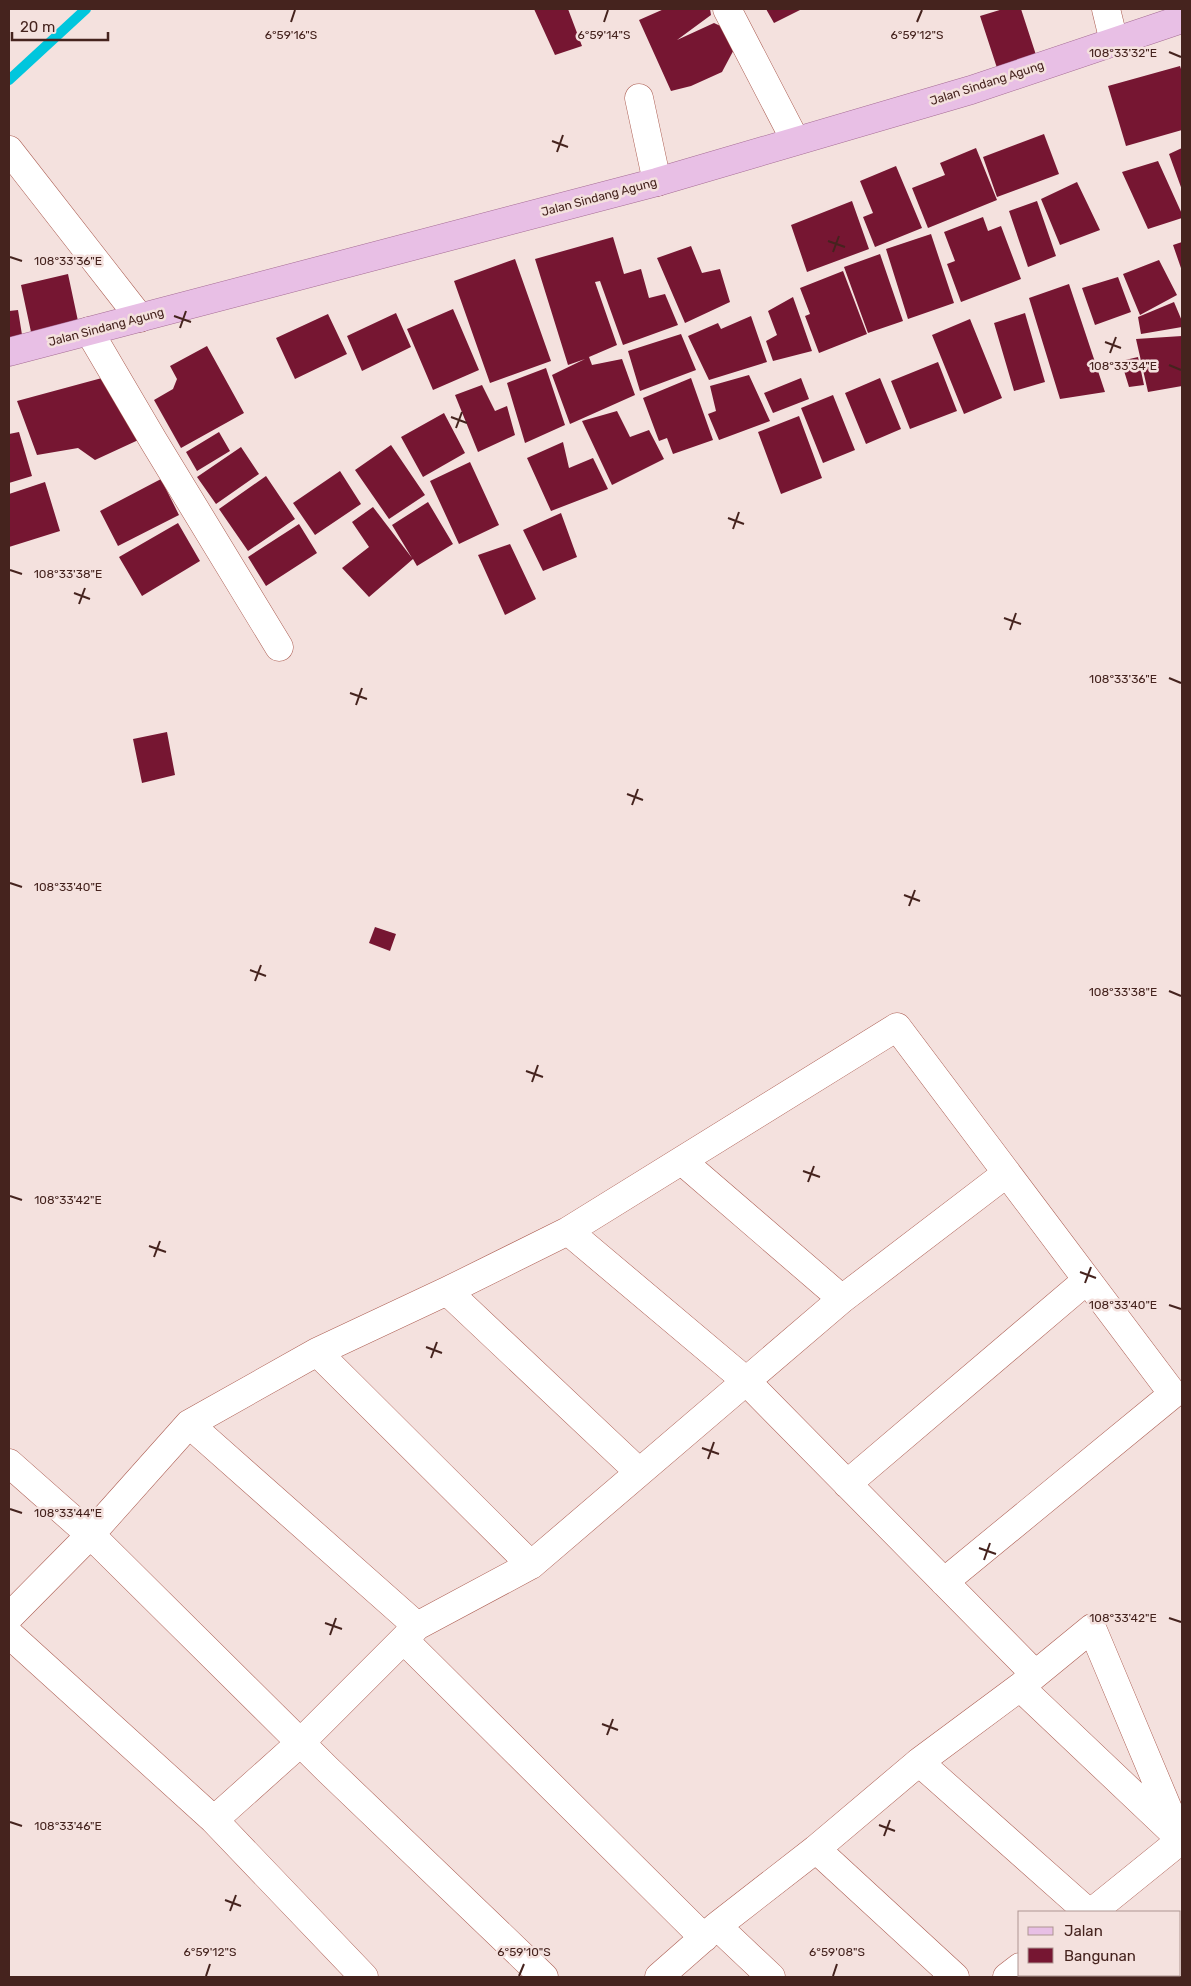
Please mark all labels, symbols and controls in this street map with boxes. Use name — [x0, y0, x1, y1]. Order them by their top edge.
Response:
scale bar — [12, 10, 109, 42]
text: 20 m — [20, 18, 55, 36]
text: 6°59'16"S — [265, 28, 317, 42]
text: 6°59'14"S — [577, 28, 631, 42]
text: 6°59'12"S — [891, 28, 943, 42]
text: 108°33'32"E — [1089, 46, 1157, 60]
street label: Jalan Sindang Agung — [928, 58, 1046, 108]
street label: Jalan Sindang Agung — [540, 175, 658, 219]
text: 108°33'36"E — [34, 254, 102, 268]
street label: Jalan Sindang Agung — [47, 305, 165, 349]
text: 108°33'34"E — [1089, 359, 1157, 373]
text: 108°33'38"E — [34, 567, 102, 581]
text: 108°33'36"E — [1089, 672, 1157, 686]
text: 108°33'40"E — [34, 880, 102, 894]
text: 108°33'38"E — [1089, 985, 1157, 999]
text: 108°33'42"E — [34, 1193, 102, 1207]
text: 108°33'40"E — [1089, 1298, 1157, 1312]
text: 108°33'44"E — [34, 1506, 102, 1520]
text: 108°33'42"E — [1089, 1611, 1157, 1625]
text: 108°33'46"E — [34, 1819, 102, 1833]
legend — [1018, 1911, 1181, 1976]
text: Jalan — [1064, 1922, 1103, 1940]
text: 6°59'12"S — [184, 1945, 236, 1959]
text: 6°59'10"S — [497, 1945, 551, 1959]
text: 6°59'08"S — [809, 1945, 865, 1959]
text: Bangunan — [1064, 1947, 1136, 1965]

